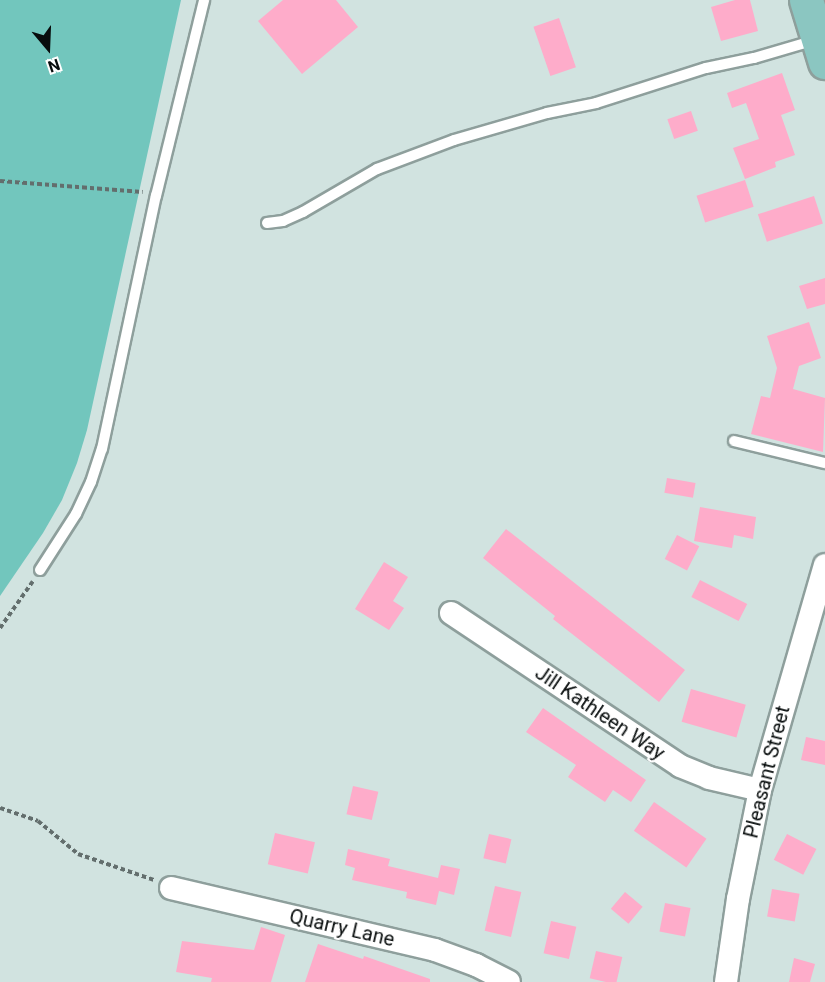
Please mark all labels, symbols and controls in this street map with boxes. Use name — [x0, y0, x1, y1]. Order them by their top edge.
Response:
north arrow — [18, 18, 78, 78]
text: N — [46, 55, 62, 76]
street label: Jill Kathleen Way — [531, 661, 669, 765]
street label: Pleasant Street — [739, 703, 795, 841]
street label: Quarry Lane — [287, 904, 397, 952]

